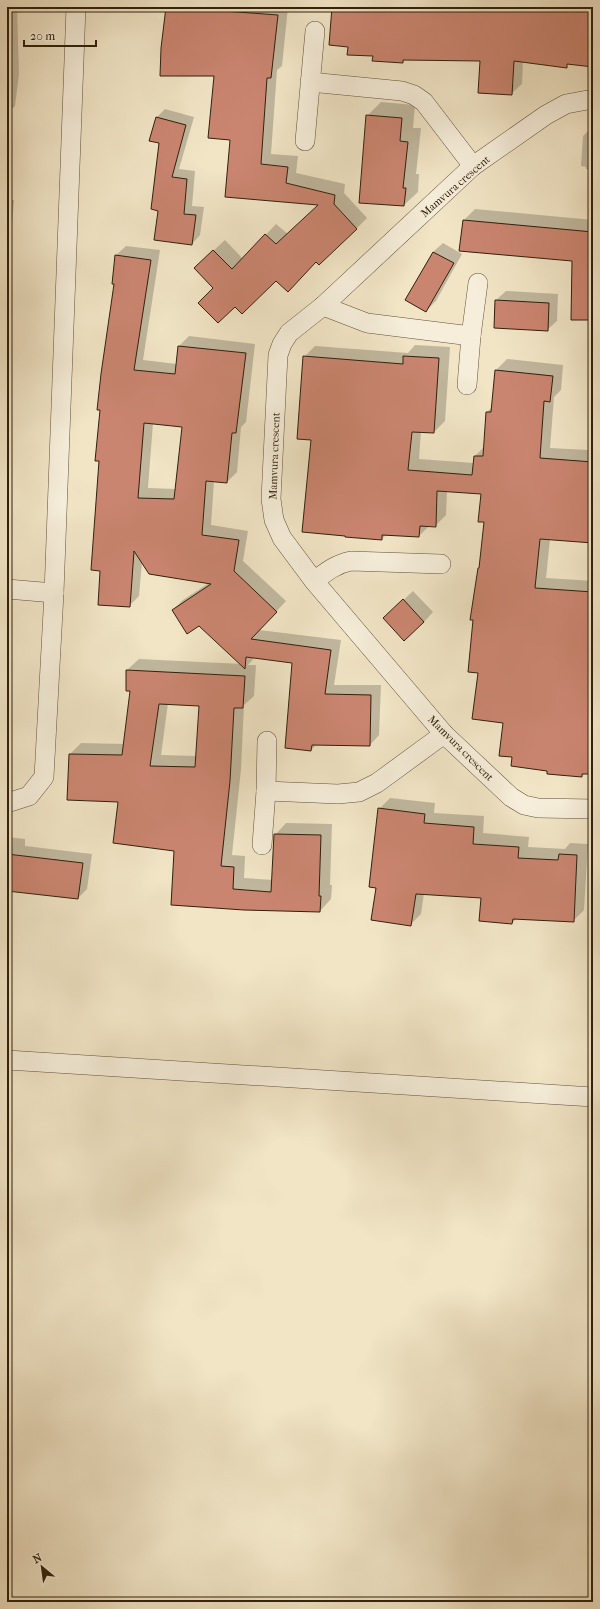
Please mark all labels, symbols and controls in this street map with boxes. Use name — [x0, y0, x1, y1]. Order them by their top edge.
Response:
scale bar — [24, 22, 96, 48]
text: 20 m — [30, 29, 55, 43]
street label: Mamvura crescent — [418, 153, 493, 220]
street label: Mamvura crescent — [266, 412, 283, 500]
street label: Mamvura crescent — [425, 713, 496, 784]
north arrow — [22, 1547, 62, 1587]
text: N — [31, 1551, 45, 1566]

